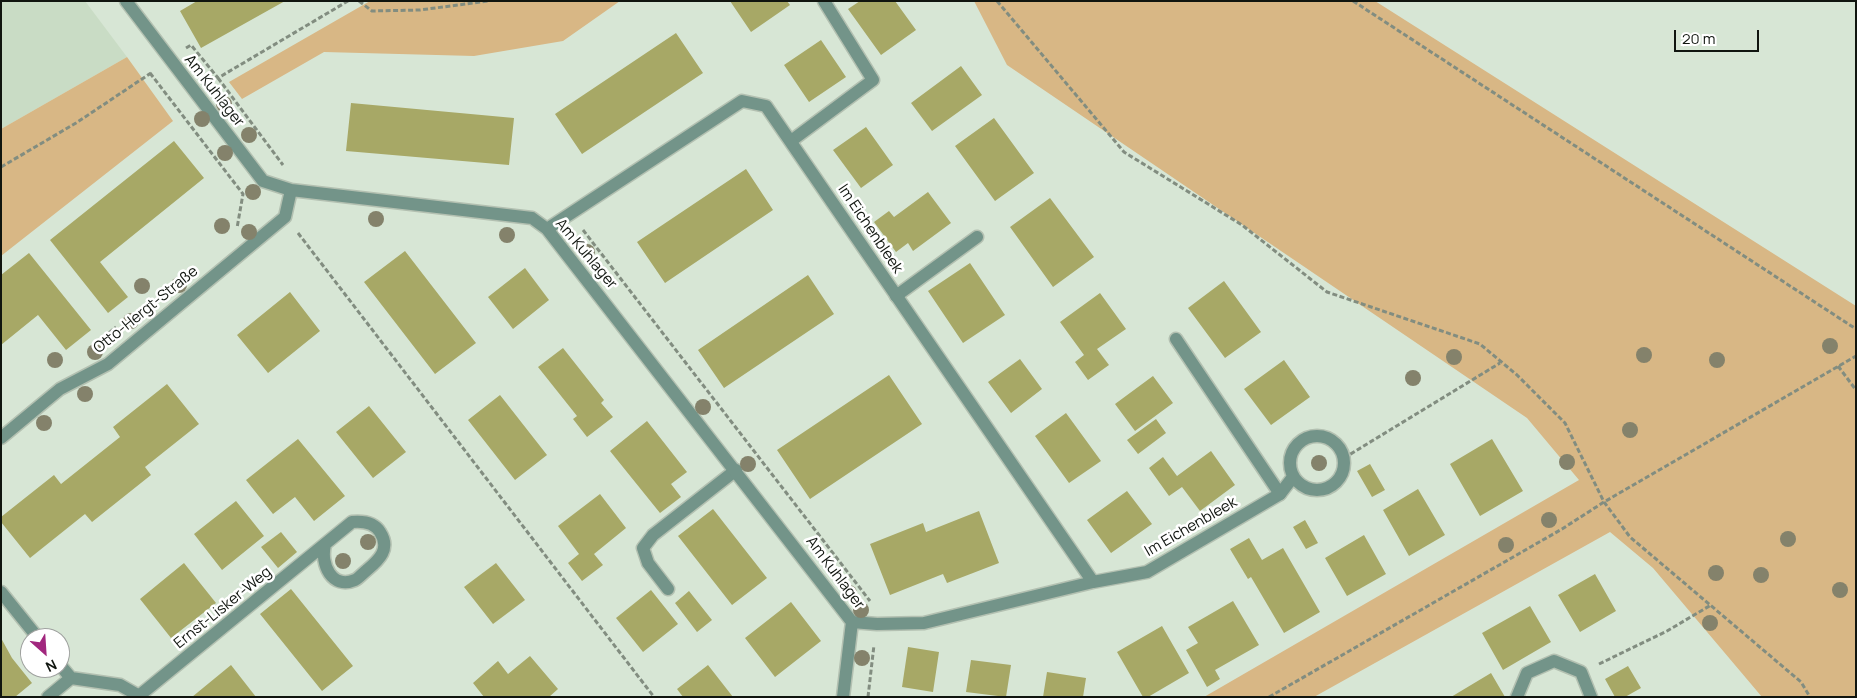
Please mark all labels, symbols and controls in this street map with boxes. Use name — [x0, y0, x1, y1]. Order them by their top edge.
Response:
scale bar — [1677, 20, 1762, 52]
text: 20 m — [1682, 28, 1715, 49]
street label: Am Kuhlager — [180, 51, 248, 131]
street label: Im Eichenbleek — [834, 181, 906, 277]
street label: Am Kuhlager — [551, 215, 621, 293]
street label: Otto-Hergt-Straße — [90, 262, 202, 358]
street label: Im Eichenbleek — [1142, 493, 1240, 561]
street label: Am Kuhlager — [802, 533, 868, 613]
street label: Ernst-Lisker-Weg — [171, 563, 275, 653]
north arrow — [20, 628, 70, 678]
text: N — [43, 655, 60, 677]

